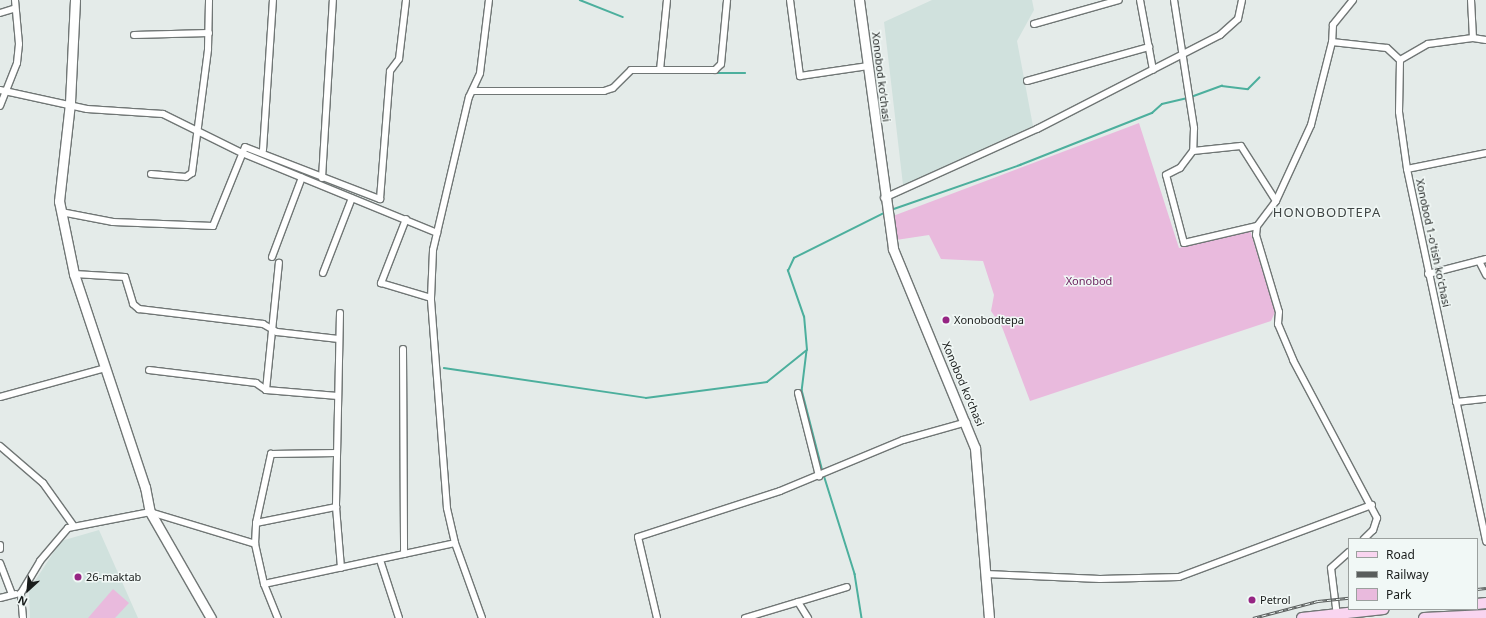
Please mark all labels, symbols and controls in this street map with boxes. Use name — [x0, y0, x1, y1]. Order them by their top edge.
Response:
street label: Xonobod koʻchasi — [869, 31, 893, 123]
street label: Xonobod 1-o'tish ko'chasi — [1413, 178, 1453, 308]
district label: HONOBODTEPA — [1273, 204, 1381, 220]
park label: Xonobod — [1066, 274, 1112, 288]
place label: Xonobodtepa — [954, 313, 1024, 327]
marker: Xonobodtepa — [941, 315, 951, 325]
street label: Xonobod koʻchasi — [939, 340, 987, 428]
legend — [1348, 538, 1478, 610]
text: Road — [1386, 546, 1415, 563]
text: Railway — [1386, 566, 1429, 583]
north arrow — [8, 570, 48, 610]
place label: 26-maktab — [86, 570, 141, 584]
marker: 26-maktab — [73, 572, 83, 582]
text: Park — [1386, 586, 1411, 603]
text: N — [15, 593, 30, 610]
place label: Petrol — [1260, 593, 1291, 607]
marker: Petrol — [1247, 595, 1257, 605]

